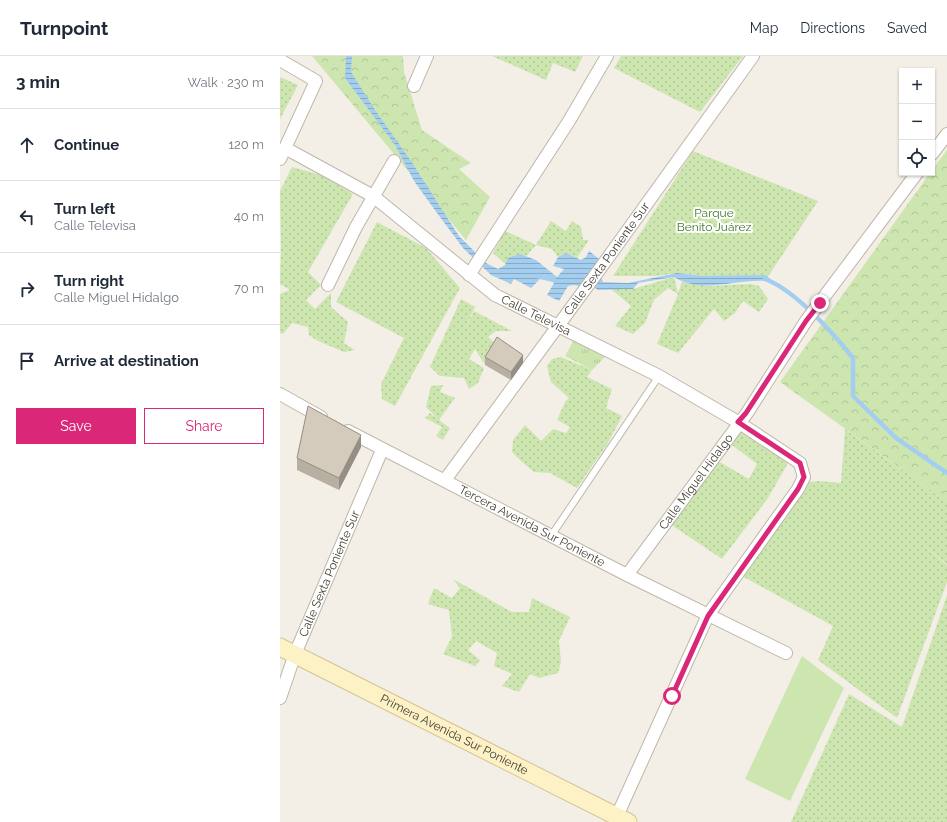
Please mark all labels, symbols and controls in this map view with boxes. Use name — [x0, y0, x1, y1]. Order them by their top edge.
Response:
text: Turnpoint — [20, 17, 108, 39]
text: Map — [750, 20, 778, 36]
text: Directions — [800, 20, 865, 36]
text: Saved — [887, 20, 927, 36]
map controls — [899, 68, 935, 176]
button: + — [899, 68, 935, 104]
text: 3 min — [16, 72, 60, 92]
text: Walk · 230 m — [188, 75, 264, 90]
button: − — [899, 104, 935, 140]
icon: ahead — [16, 134, 38, 156]
text: Continue — [54, 136, 119, 154]
text: 120 m — [228, 137, 264, 152]
button: locate — [899, 140, 935, 176]
street label: Calle Sexta Poniente Sur — [561, 199, 653, 318]
text: Turn left — [54, 200, 115, 218]
icon: left — [16, 206, 38, 228]
park label: Parque Benito Juárez — [677, 206, 751, 234]
text: 40 m — [234, 209, 264, 224]
text: Calle Televisa — [54, 218, 136, 233]
text: Turn right — [54, 272, 124, 290]
icon: right — [16, 278, 38, 300]
text: 70 m — [234, 281, 264, 296]
text: Calle Miguel Hidalgo — [54, 290, 179, 305]
street label: Calle Televisa — [499, 292, 573, 338]
route end — [811, 294, 829, 312]
icon: arrive — [16, 350, 38, 372]
text: Arrive at destination — [54, 352, 199, 370]
button: Save — [16, 408, 136, 444]
button: Share — [144, 408, 264, 444]
street label: Calle Miguel Hidalgo — [656, 431, 736, 532]
street label: Tercera Avenida Sur Poniente — [457, 483, 607, 569]
street label: Calle Sexta Poniente Sur — [296, 507, 363, 639]
route start — [663, 687, 681, 705]
street label: Primera Avenida Sur Poniente — [378, 692, 531, 778]

